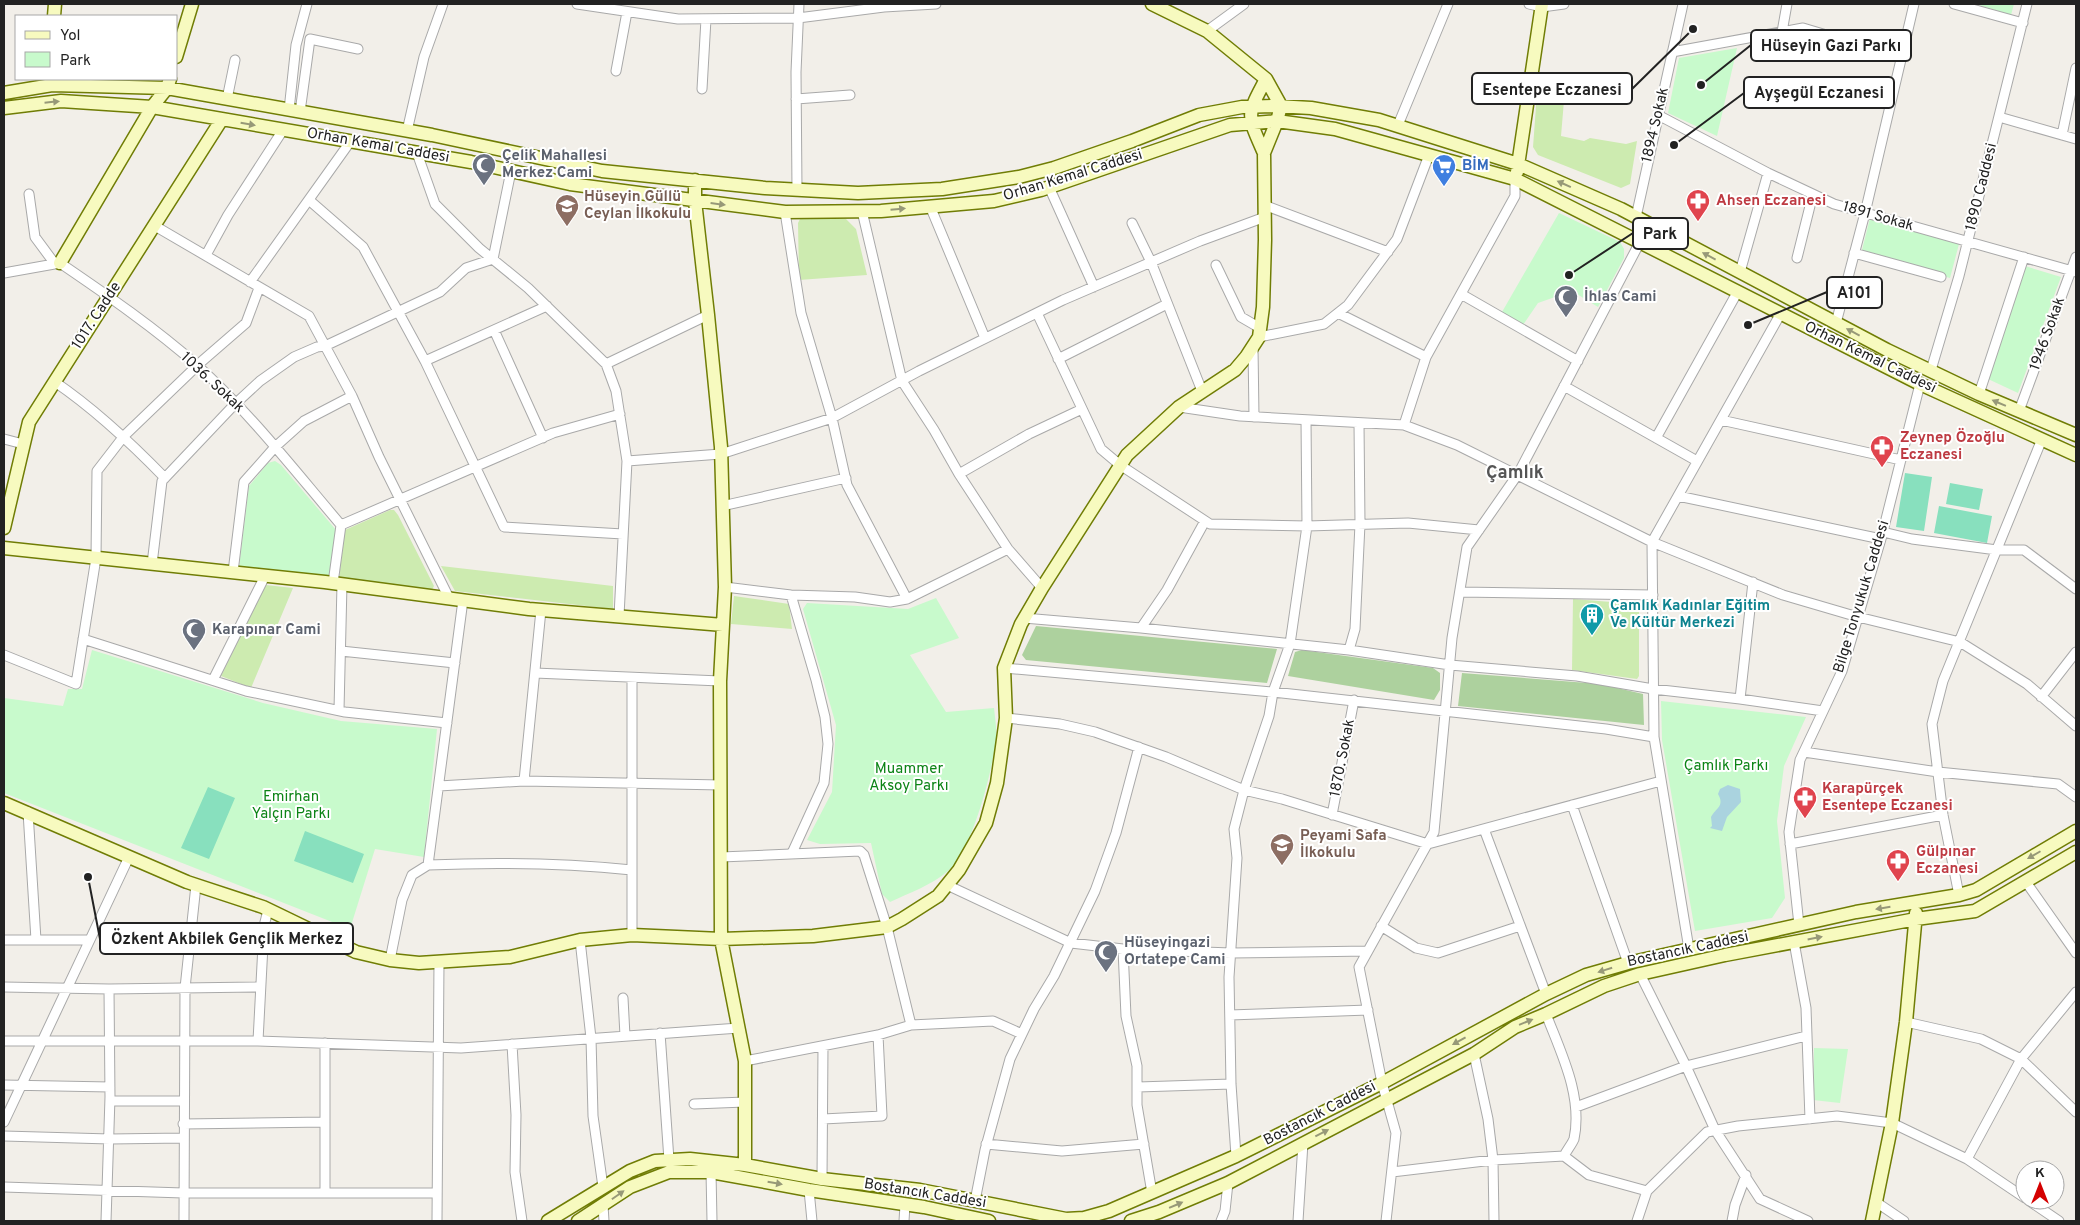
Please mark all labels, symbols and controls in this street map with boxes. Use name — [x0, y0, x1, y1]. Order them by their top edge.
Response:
legend — [15, 15, 178, 80]
text: Yol — [60, 27, 81, 46]
callout: Hüseyin Gazi Parkı — [1751, 30, 1911, 61]
text: Hüseyin Gazi Parkı — [1761, 37, 1901, 57]
text: Park — [60, 52, 91, 71]
callout: Esentepe Eczanesi — [1472, 73, 1632, 104]
callout: Ayşegül Eczanesi — [1744, 77, 1894, 108]
text: Esentepe Eczanesi — [1482, 81, 1622, 101]
text: Ayşegül Eczanesi — [1754, 84, 1884, 104]
street label: 1894 Sokak — [1638, 85, 1674, 165]
one-way arrow — [44, 98, 60, 106]
one-way arrow — [240, 120, 256, 128]
street label: Orhan Kemal Caddesi — [305, 124, 451, 168]
street label: 1890 Caddesi — [1962, 141, 2002, 233]
street label: Orhan Kemal Caddesi — [1001, 146, 1145, 206]
place label: Çelik Mahallesi Merkez Cami — [502, 147, 607, 183]
mosque icon: Çelik Mahallesi Merkez Cami — [471, 152, 497, 186]
supermarket icon: BİM — [1431, 153, 1457, 187]
place label: BİM — [1462, 156, 1489, 176]
one-way arrow — [1557, 179, 1571, 187]
place label: Hüseyin Güllü Ceylan İlkokulu — [584, 188, 691, 224]
pharmacy icon: Ahsen Eczanesi — [1685, 188, 1711, 222]
place label: Ahsen Eczanesi — [1716, 192, 1826, 211]
school or university icon: Hüseyin Güllü Ceylan İlkokulu — [554, 193, 580, 227]
street label: 1891 Sokak — [1840, 198, 1916, 236]
one-way arrow — [711, 200, 727, 208]
one-way arrow — [890, 205, 906, 213]
callout: Park — [1633, 218, 1688, 249]
text: Park — [1643, 225, 1677, 245]
one-way arrow — [1702, 252, 1717, 260]
callout: A101 — [1827, 277, 1882, 308]
street label: 1017. Cadde — [68, 279, 126, 353]
mosque icon: İhlas Cami — [1553, 284, 1579, 318]
text: A101 — [1837, 284, 1871, 304]
place label: İhlas Cami — [1584, 287, 1657, 307]
street label: 1946 Sokak — [2026, 295, 2070, 373]
street label: Orhan Kemal Caddesi — [1801, 318, 1939, 398]
one-way arrow — [1845, 328, 1860, 336]
street label: 1036. Sokak — [176, 349, 248, 417]
one-way arrow — [1992, 398, 2006, 406]
place label: Zeynep Özoğlu Eczanesi — [1900, 427, 2005, 465]
pharmacy icon: Zeynep Özoğlu Eczanesi — [1869, 434, 1895, 468]
district label: Çamlık — [1486, 462, 1544, 485]
street label: Bilge Tonyukuk Caddesi — [1830, 518, 1894, 676]
place label: Çamlık Kadınlar Eğitim Ve Kültür Merkezi — [1610, 597, 1770, 633]
building icon: Çamlık Kadınlar Eğitim Ve Kültür Merkezi — [1579, 602, 1605, 636]
mosque icon: Karapınar Cami — [181, 617, 207, 651]
place label: Karapınar Cami — [212, 621, 321, 640]
street label: 1870. Sokak — [1326, 717, 1360, 799]
park label: Çamlık Parkı — [1684, 757, 1768, 776]
park label: Muammer Aksoy Parkı — [869, 760, 949, 796]
place label: Karapürçek Esentepe Eczanesi — [1822, 780, 1953, 816]
pharmacy icon: Karapürçek Esentepe Eczanesi — [1792, 785, 1818, 819]
park label: Emirhan Yalçın Parkı — [252, 788, 330, 824]
place label: Peyami Safa İlkokulu — [1300, 827, 1387, 863]
school or university icon: Peyami Safa İlkokulu — [1269, 832, 1295, 866]
place label: Gülpınar Eczanesi — [1916, 843, 1978, 879]
pharmacy icon: Gülpınar Eczanesi — [1885, 848, 1911, 882]
one-way arrow — [2028, 851, 2041, 860]
one-way arrow — [1875, 904, 1891, 912]
callout: Özkent Akbilek Gençlik Merkez — [100, 923, 353, 954]
text: Özkent Akbilek Gençlik Merkez — [111, 928, 343, 950]
street label: Bostancık Caddesi — [1626, 928, 1750, 972]
place label: Hüseyingazi Ortatepe Cami — [1124, 934, 1226, 970]
one-way arrow — [1807, 934, 1823, 942]
mosque icon: Hüseyingazi Ortatepe Cami — [1093, 939, 1119, 973]
one-way arrow — [1597, 966, 1612, 974]
one-way arrow — [1519, 1018, 1534, 1026]
one-way arrow — [1452, 1037, 1467, 1045]
street label: Bostancık Caddesi — [1261, 1077, 1379, 1151]
one-way arrow — [1315, 1129, 1329, 1137]
north arrow — [2015, 1160, 2065, 1210]
text: K — [2035, 1165, 2045, 1182]
street label: Bostancık Caddesi — [862, 1175, 988, 1213]
one-way arrow — [767, 1180, 783, 1188]
one-way arrow — [612, 1190, 625, 1200]
one-way arrow — [1169, 1200, 1183, 1208]

